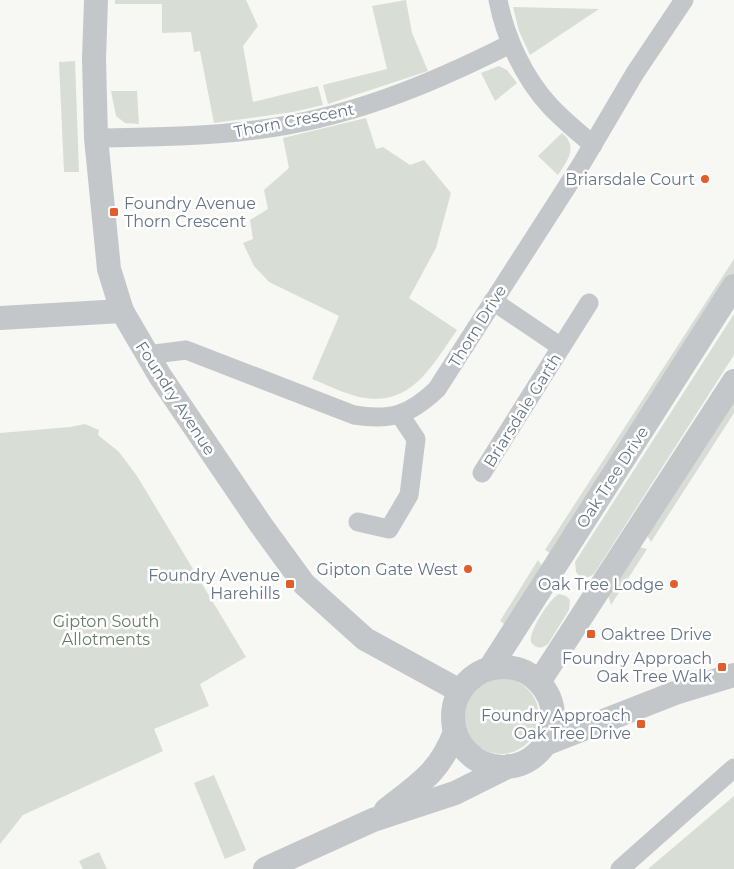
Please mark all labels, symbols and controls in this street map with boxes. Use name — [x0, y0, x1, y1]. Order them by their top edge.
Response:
street label: Thorn Crescent — [232, 99, 356, 141]
place label: Briarsdale Court — [565, 170, 696, 189]
marker: Briarsdale Court — [699, 173, 711, 185]
place label: Foundry Avenue Thorn Crescent — [124, 194, 256, 231]
marker: Foundry Avenue Thorn Crescent — [108, 206, 120, 218]
street label: Thorn Drive — [445, 282, 510, 371]
street label: Foundry Avenue — [132, 338, 219, 459]
street label: Briarsdale Garth — [480, 350, 565, 471]
street label: Oak Tree Drive — [573, 423, 652, 532]
place label: Gipton Gate West — [317, 560, 458, 579]
marker: Gipton Gate West — [462, 563, 474, 575]
place label: Foundry Avenue Harehills — [148, 566, 280, 603]
place label: Oak Tree Lodge — [538, 575, 664, 594]
marker: Foundry Avenue Harehills — [284, 578, 296, 590]
marker: Oak Tree Lodge — [668, 578, 680, 590]
park label: Gipton South Allotments — [53, 612, 159, 649]
place label: Oaktree Drive — [601, 625, 712, 644]
marker: Oaktree Drive — [585, 628, 597, 640]
place label: Foundry Approach Oak Tree Walk — [562, 649, 712, 686]
marker: Foundry Approach Oak Tree Walk — [716, 661, 728, 673]
place label: Foundry Approach Oak Tree Drive — [481, 706, 631, 743]
marker: Foundry Approach Oak Tree Drive — [635, 718, 647, 730]

